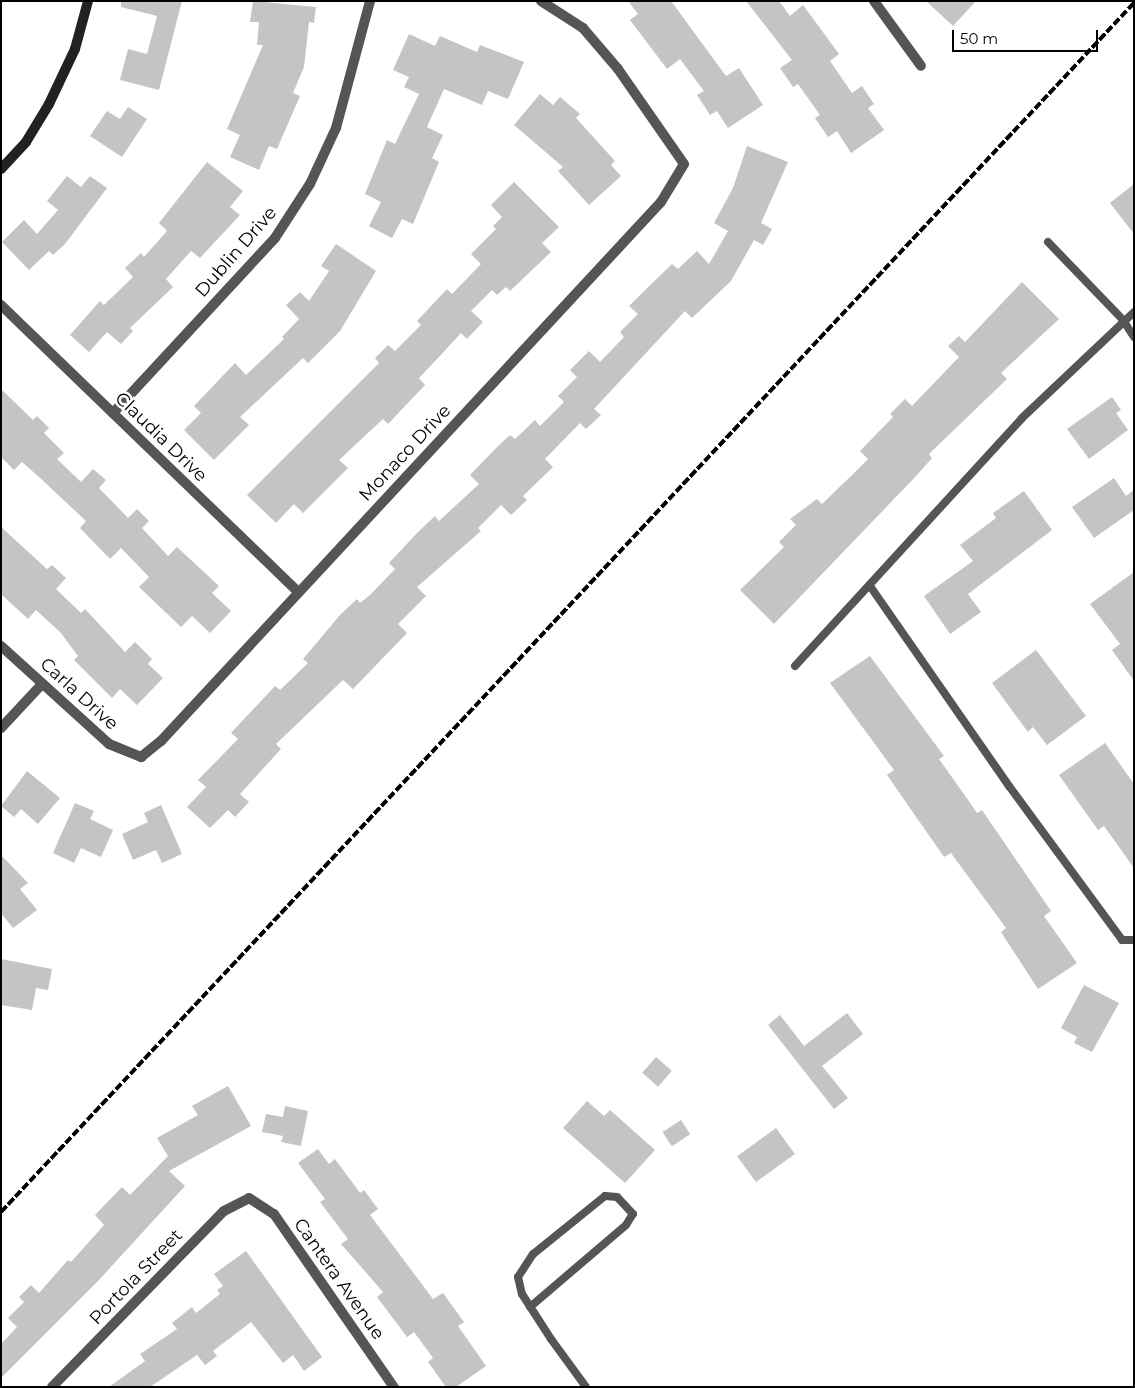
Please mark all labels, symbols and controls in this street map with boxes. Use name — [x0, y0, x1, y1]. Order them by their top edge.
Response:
scale bar — [955, 20, 1101, 52]
text: 50 m — [960, 29, 998, 48]
street label: Dublin Drive — [191, 202, 281, 302]
street label: Claudia Drive — [110, 388, 212, 486]
street label: Monaco Drive — [355, 400, 455, 506]
street label: Carla Drive — [35, 653, 123, 735]
street label: Cantera Avenue — [289, 1214, 389, 1344]
street label: Portola Street — [85, 1225, 187, 1329]

